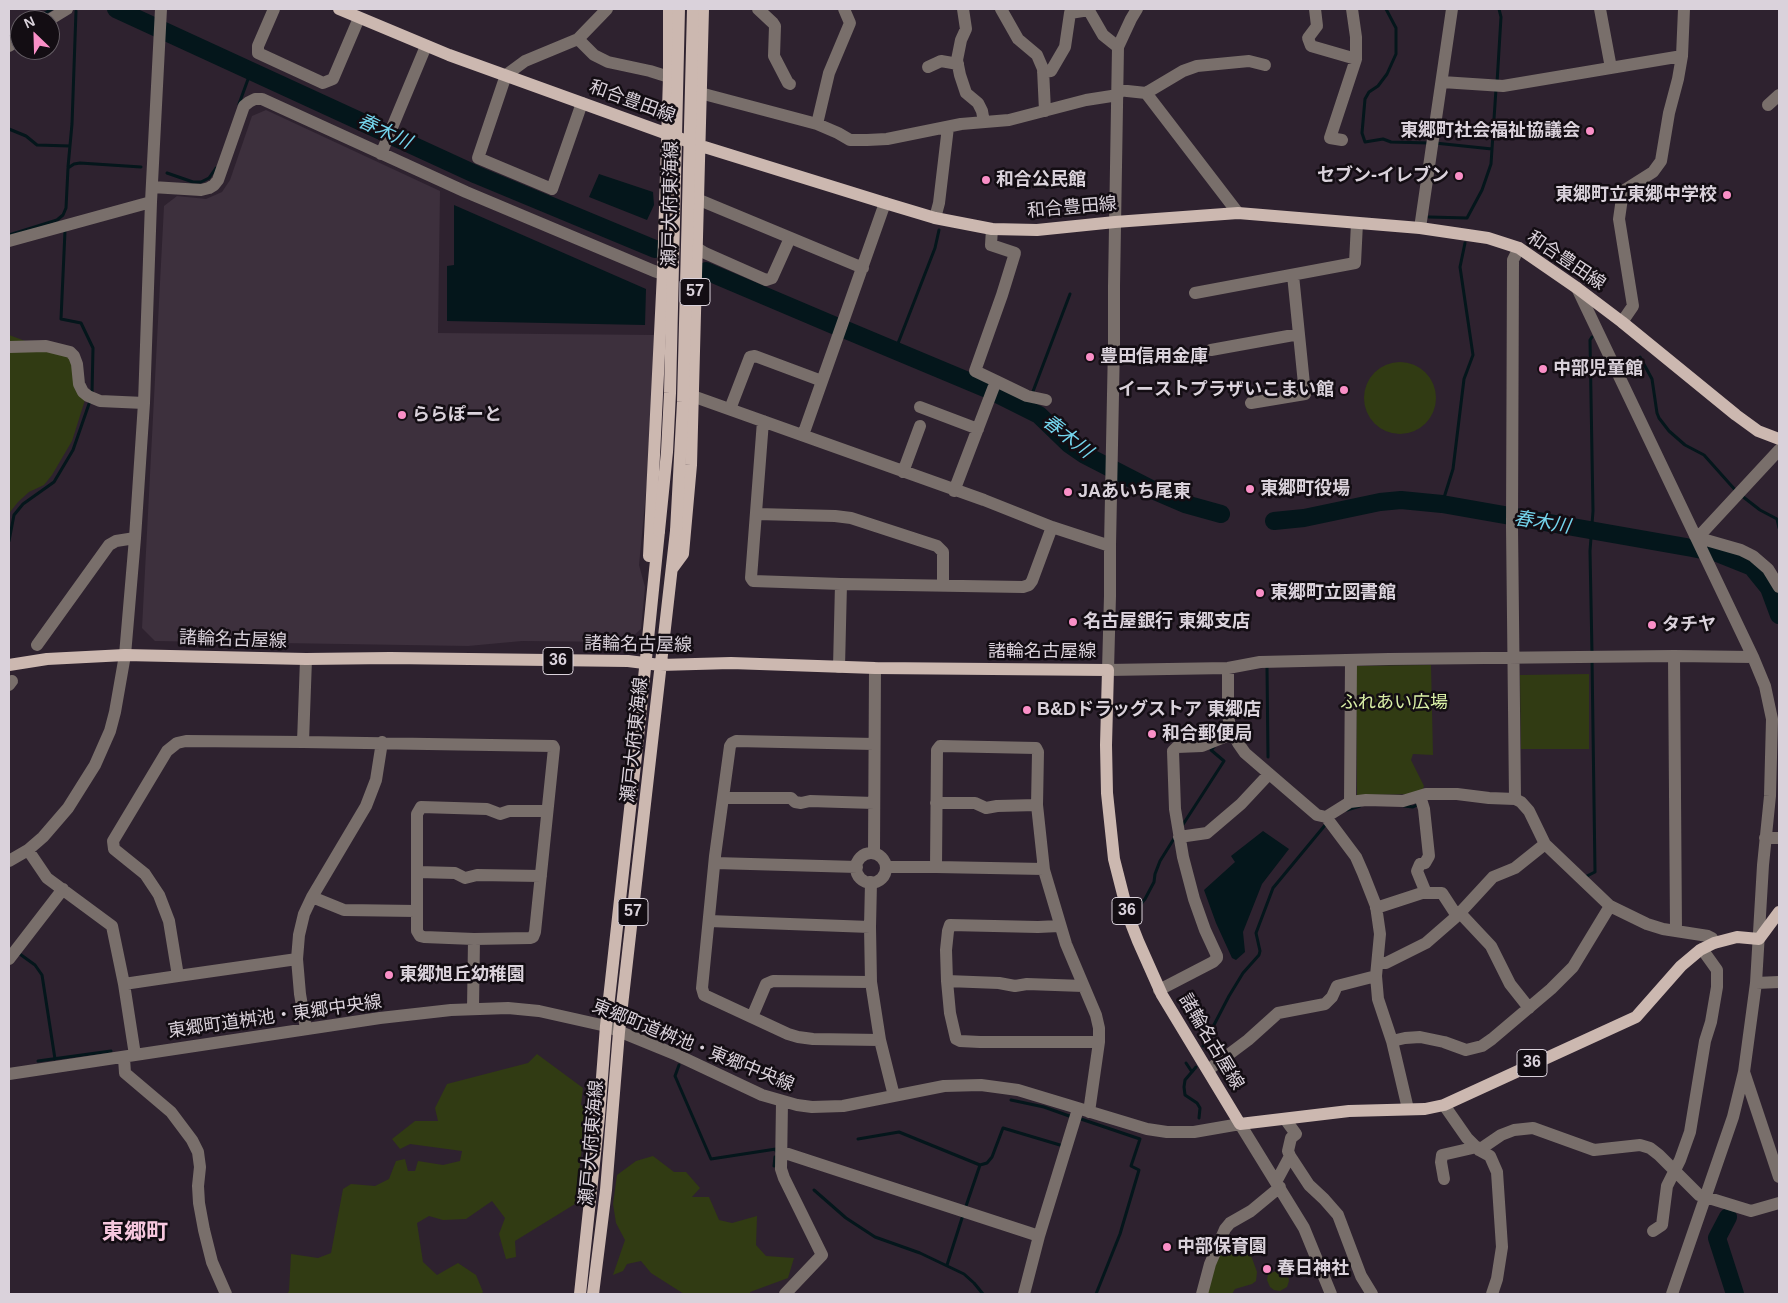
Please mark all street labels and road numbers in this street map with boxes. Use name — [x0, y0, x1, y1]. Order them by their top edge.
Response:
street label: 和合豊田線 — [586, 76, 678, 128]
street label: 瀬戸大府東海線 — [659, 141, 683, 267]
street label: 和合豊田線 — [1026, 193, 1118, 223]
street label: 和合豊田線 — [1523, 227, 1609, 295]
road number: 57 — [680, 278, 710, 306]
street label: 諸輪名古屋線 — [179, 627, 287, 653]
street label: 諸輪名古屋線 — [584, 633, 692, 657]
street label: 諸輪名古屋線 — [988, 641, 1096, 663]
road number: 36 — [543, 648, 573, 674]
street label: 瀬戸大府東海線 — [618, 676, 652, 804]
road number: 36 — [1112, 898, 1142, 924]
road number: 57 — [618, 899, 648, 926]
street label: 諸輪名古屋線 — [1174, 990, 1248, 1094]
street label: 東郷町道桝池・東郷中央線 — [167, 991, 383, 1043]
street label: 東郷町道桝池・東郷中央線 — [589, 996, 797, 1096]
road number: 36 — [1517, 1050, 1547, 1076]
street label: 瀬戸大府東海線 — [576, 1079, 608, 1207]

